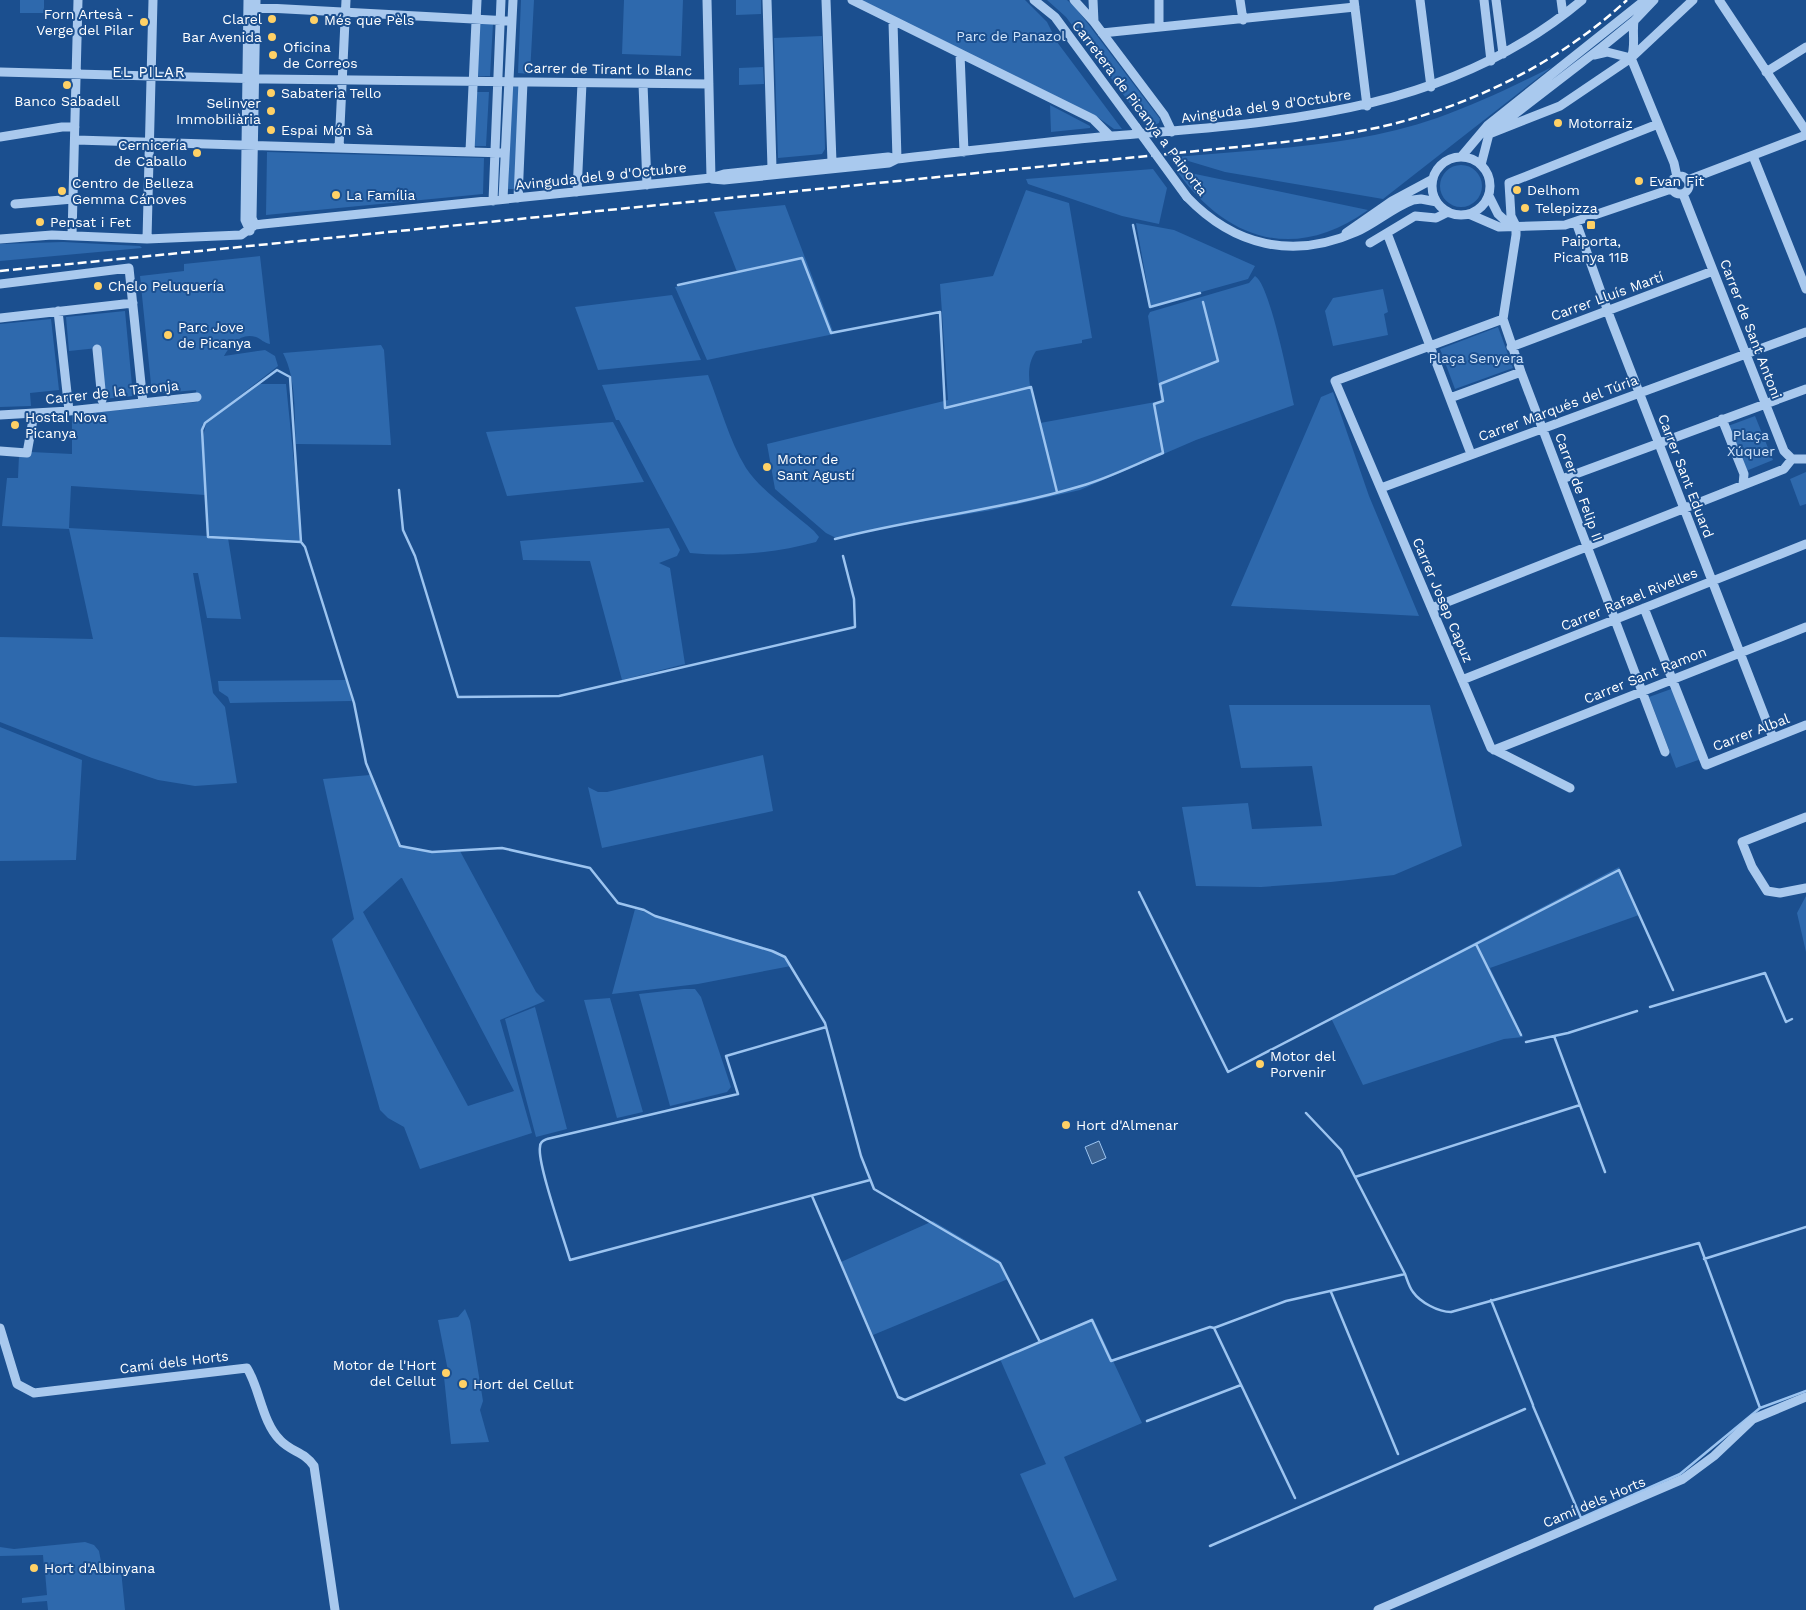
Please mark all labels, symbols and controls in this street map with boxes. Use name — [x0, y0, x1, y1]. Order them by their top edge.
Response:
place label: Forn Artesà - Verge del Pilar — [36, 6, 134, 38]
place label: Clarel — [222, 11, 263, 27]
place label: Més que Pèls — [324, 12, 415, 28]
marker: Clarel — [266, 13, 278, 25]
marker: Més que Pèls — [308, 14, 320, 26]
marker: Forn Artesà - Verge del Pilar — [138, 16, 150, 28]
street label: Carretera de Picanya a Paiporta — [1069, 17, 1211, 199]
park label: Parc de Panazol — [956, 28, 1066, 44]
place label: Bar Avenida — [182, 29, 262, 45]
marker: Bar Avenida — [266, 31, 278, 43]
place label: Oficina de Correos — [283, 39, 358, 71]
marker: Oficina de Correos — [267, 49, 279, 61]
street label: Carrer de Tirant lo Blanc — [524, 60, 692, 78]
district label: EL PILAR — [112, 63, 186, 81]
marker: Banco Sabadell — [61, 79, 73, 91]
place label: Sabateria Tello — [281, 85, 382, 101]
street label: Avinguda del 9 d'Octubre — [1180, 86, 1352, 126]
marker: Sabateria Tello — [265, 87, 277, 99]
place label: Banco Sabadell — [14, 93, 121, 109]
place label: Selinver Immobiliària — [176, 95, 261, 127]
marker: Selinver Immobiliària — [265, 105, 277, 117]
place label: Motorraiz — [1568, 115, 1633, 131]
marker: Motorraiz — [1552, 117, 1564, 129]
place label: Espai Món Sà — [281, 122, 373, 138]
marker: Espai Món Sà — [265, 124, 277, 136]
place label: Cernicería de Caballo — [114, 137, 187, 169]
marker: Cernicería de Caballo — [191, 147, 203, 159]
street label: Avinguda del 9 d'Octubre — [515, 159, 687, 193]
place label: Evan Fit — [1649, 173, 1704, 189]
place label: Centro de Belleza Gemma Cánoves — [72, 175, 194, 207]
marker: Evan Fit — [1633, 175, 1645, 187]
place label: Delhom — [1527, 182, 1580, 198]
marker: Delhom — [1511, 184, 1523, 196]
marker: Centro de Belleza Gemma Cánoves — [56, 185, 68, 197]
place label: La Família — [346, 187, 416, 203]
marker: La Família — [330, 189, 342, 201]
place label: Telepizza — [1535, 200, 1598, 216]
marker: Telepizza — [1519, 202, 1531, 214]
place label: Pensat i Fet — [50, 214, 131, 230]
marker: Pensat i Fet — [34, 216, 46, 228]
marker: Paiporta, Picanya 11B — [1585, 219, 1597, 231]
place label: Paiporta, Picanya 11B — [1553, 233, 1629, 265]
street label: Carrer de Sant Antoni — [1717, 257, 1785, 401]
street label: Carrer Lluís Martí — [1548, 268, 1666, 324]
place label: Chelo Peluquería — [108, 278, 224, 294]
marker: Chelo Peluquería — [92, 280, 104, 292]
place label: Parc Jove de Picanya — [178, 319, 251, 351]
marker: Parc Jove de Picanya — [162, 329, 174, 341]
park label: Plaça Senyera — [1428, 350, 1524, 366]
street label: Carrer Marqués del Túria — [1476, 372, 1640, 444]
street label: Carrer de la Taronja — [44, 377, 180, 407]
place label: Hostal Nova Picanya — [25, 409, 107, 441]
street label: Carrer Sant Eduard — [1655, 412, 1717, 540]
marker: Hostal Nova Picanya — [9, 419, 21, 431]
park label: Plaça Xúquer — [1727, 427, 1775, 459]
street label: Carrer de Felip II — [1552, 431, 1606, 543]
place label: Motor de Sant Agustí — [777, 451, 855, 483]
marker: Motor de Sant Agustí — [761, 461, 773, 473]
street label: Carrer Josep Capuz — [1409, 535, 1477, 665]
street label: Carrer Rafael Rivelles — [1558, 564, 1700, 634]
street label: Carrer Sant Ramon — [1581, 643, 1709, 707]
street label: Carrer Albal — [1710, 710, 1792, 754]
place label: Motor del Porvenir — [1270, 1048, 1336, 1080]
marker: Motor del Porvenir — [1254, 1058, 1266, 1070]
place label: Hort d'Almenar — [1076, 1117, 1179, 1133]
marker: Hort d'Almenar — [1060, 1119, 1072, 1131]
street label: Camí dels Horts — [119, 1347, 229, 1377]
place label: Motor de l'Hort del Cellut — [333, 1357, 436, 1389]
marker: Motor de l'Hort del Cellut — [440, 1367, 452, 1379]
place label: Hort del Cellut — [473, 1376, 574, 1392]
marker: Hort del Cellut — [457, 1378, 469, 1390]
street label: Camí dels Horts — [1540, 1473, 1648, 1531]
place label: Hort d'Albinyana — [44, 1560, 155, 1576]
marker: Hort d'Albinyana — [28, 1562, 40, 1574]

